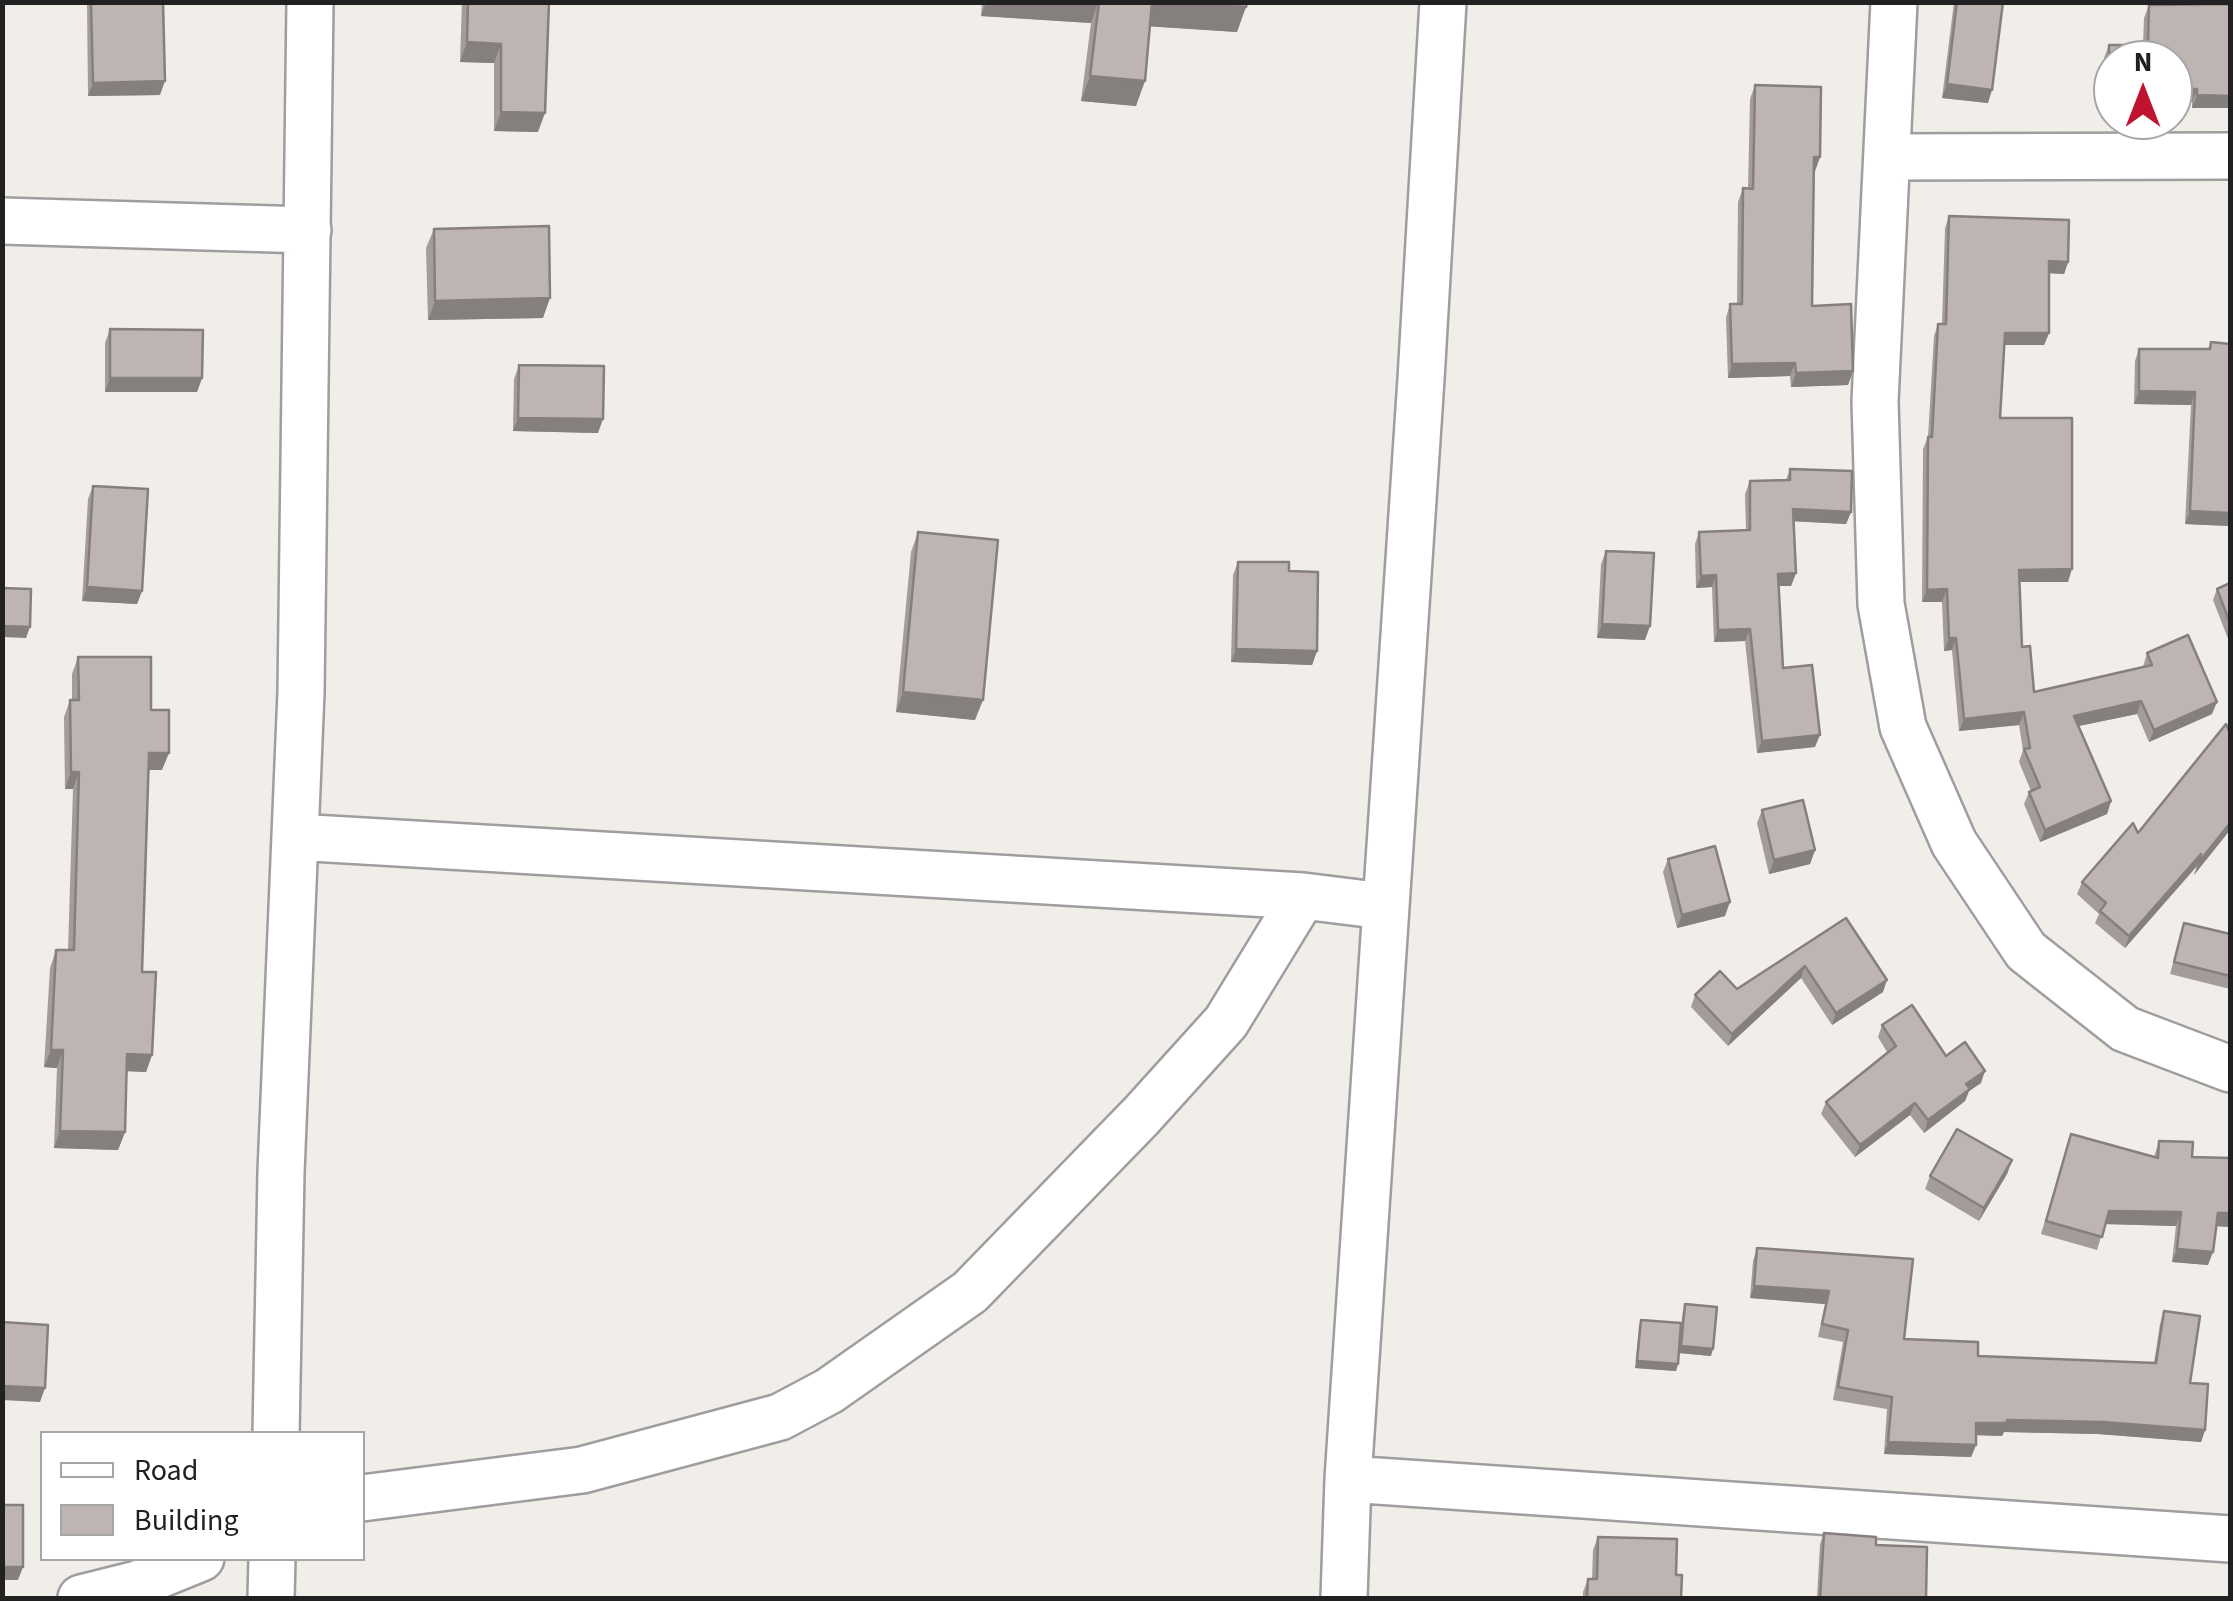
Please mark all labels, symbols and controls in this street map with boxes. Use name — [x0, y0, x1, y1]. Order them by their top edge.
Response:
north arrow — [2093, 40, 2193, 140]
text: N — [2134, 42, 2152, 82]
legend — [40, 1431, 365, 1561]
text: Road — [134, 1449, 198, 1492]
text: Building — [134, 1499, 239, 1542]

